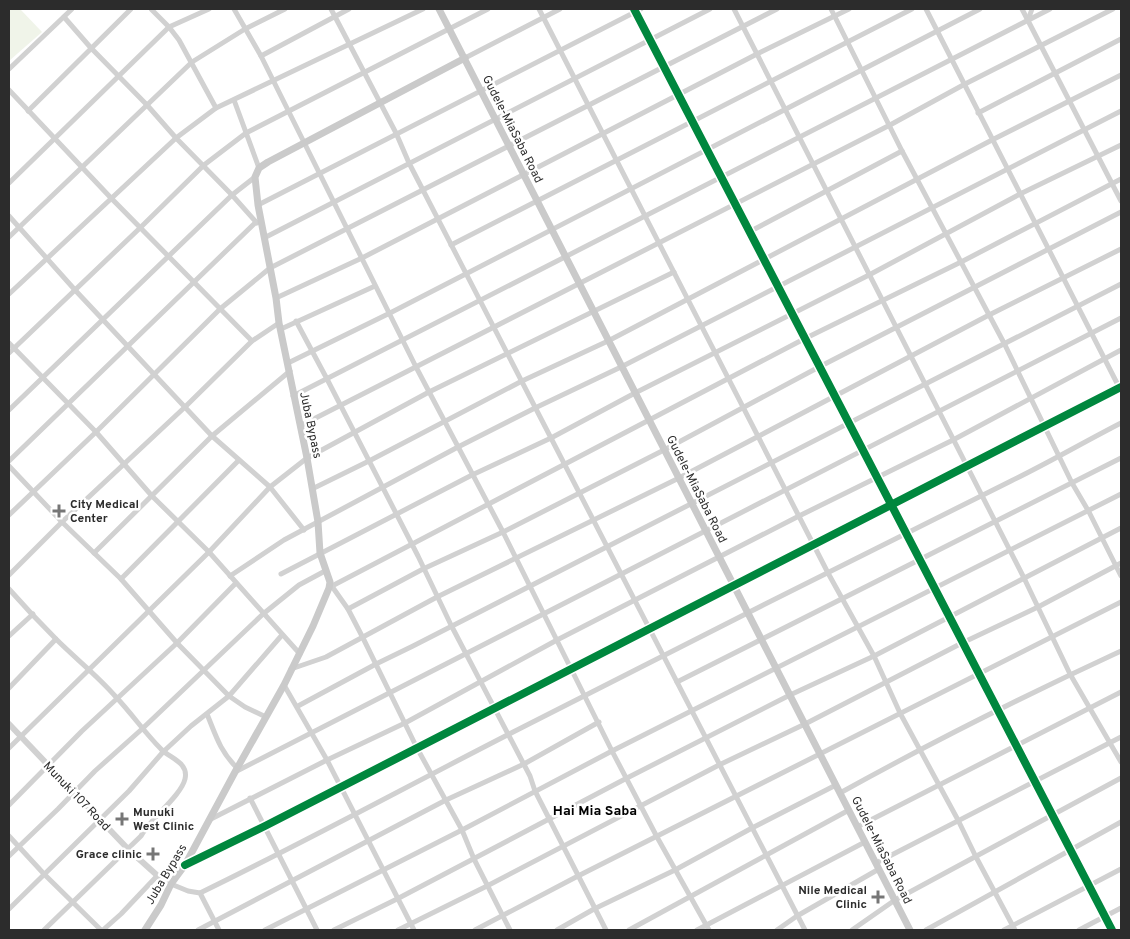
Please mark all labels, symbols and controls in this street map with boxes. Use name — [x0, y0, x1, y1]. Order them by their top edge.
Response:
street label: Gudele-MiaSaba Road — [478, 73, 546, 186]
street label: Juba Bypass — [295, 390, 325, 460]
street label: Gudele-MiaSaba Road — [662, 433, 730, 546]
place label: City Medical Center — [70, 497, 139, 527]
marker: City Medical Center — [52, 504, 66, 518]
street label: Munuki 107 Road — [39, 759, 113, 835]
street label: Gudele-MiaSaba Road — [847, 794, 915, 907]
district label: Hai Mia Saba — [553, 803, 637, 820]
place label: Munuki West Clinic — [133, 805, 194, 835]
marker: Munuki West Clinic — [115, 812, 129, 826]
street label: Juba Bypass — [143, 841, 191, 908]
place label: Grace clinic — [76, 847, 142, 863]
marker: Grace clinic — [146, 847, 160, 861]
place label: Nile Medical Clinic — [798, 883, 867, 913]
marker: Nile Medical Clinic — [871, 890, 885, 904]

